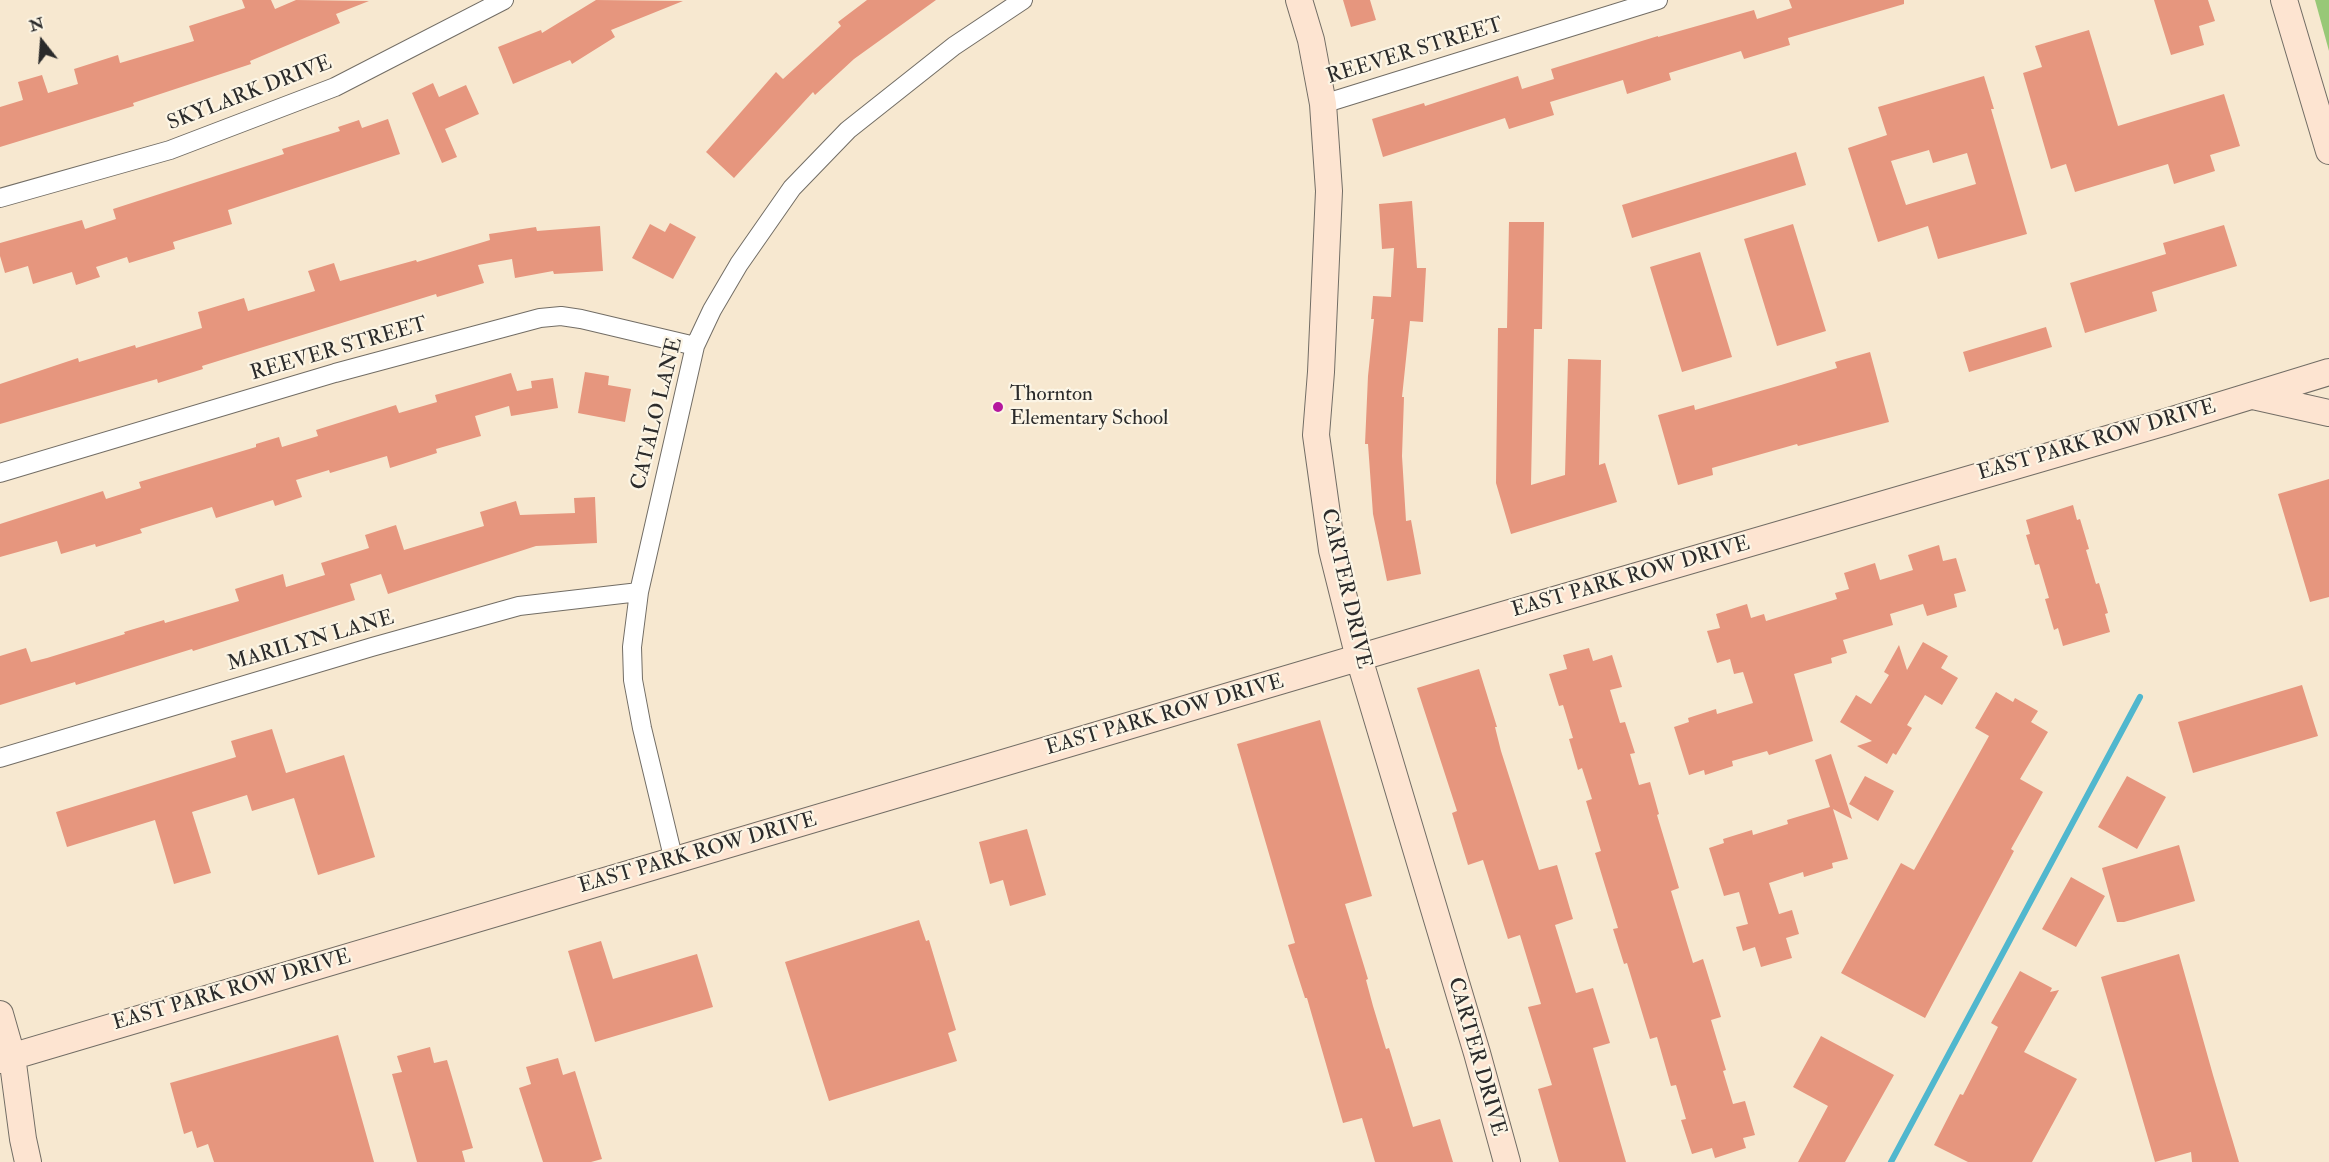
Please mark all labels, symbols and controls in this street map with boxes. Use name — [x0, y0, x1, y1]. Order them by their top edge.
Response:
north arrow — [12, 12, 72, 72]
text: N — [27, 13, 47, 36]
street label: REEVER STREET — [1324, 13, 1506, 91]
street label: SKYLARK DRIVE — [164, 51, 336, 137]
street label: REEVER STREET — [248, 313, 430, 387]
street label: CATALO LANE — [627, 335, 689, 493]
place label: Thornton Elementary School — [1010, 382, 1168, 432]
street label: EAST PARK ROW DRIVE — [1975, 395, 2219, 487]
marker: Thornton Elementary School — [991, 400, 1005, 414]
street label: CARTER DRIVE — [1314, 506, 1376, 672]
street label: EAST PARK ROW DRIVE — [1509, 532, 1753, 624]
street label: MARILYN LANE — [225, 606, 397, 678]
street label: EAST PARK ROW DRIVE — [1043, 670, 1287, 762]
street label: EAST PARK ROW DRIVE — [576, 808, 820, 900]
street label: EAST PARK ROW DRIVE — [110, 945, 354, 1037]
street label: CARTER DRIVE — [1441, 975, 1511, 1139]

